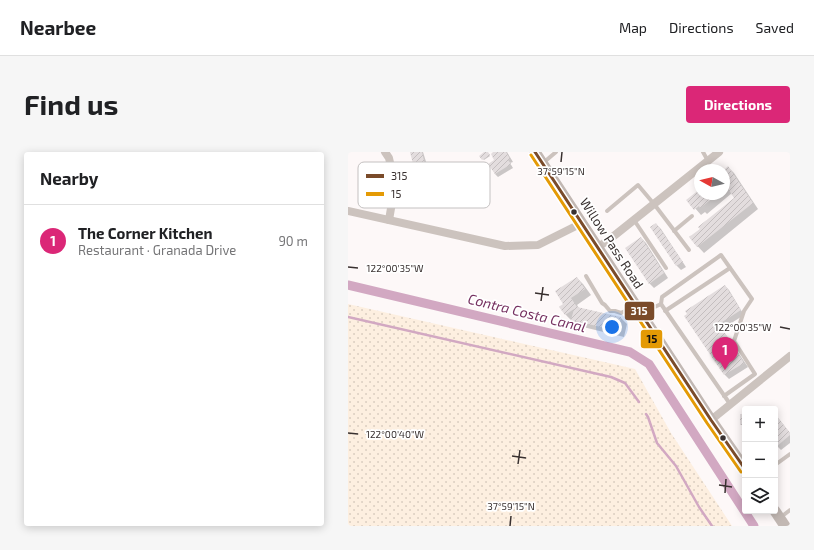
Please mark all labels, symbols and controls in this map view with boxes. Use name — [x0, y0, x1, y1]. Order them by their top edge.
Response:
text: Nearbee — [20, 16, 96, 39]
text: Map — [619, 19, 647, 36]
text: Directions — [669, 19, 734, 36]
text: Saved — [756, 19, 794, 36]
button: Directions — [686, 86, 790, 123]
text: Find us — [24, 87, 118, 121]
legend — [358, 162, 490, 208]
north arrow — [694, 164, 730, 200]
text: 37°59'15"N — [537, 165, 585, 177]
text: Nearby — [40, 168, 98, 188]
text: 315 — [391, 169, 407, 182]
text: 15 — [391, 187, 401, 200]
street label: Willow Pass Road — [577, 195, 647, 291]
unlabelled marker — [569, 207, 579, 217]
text: The Corner Kitchen — [78, 224, 213, 242]
text: 1 — [50, 233, 56, 249]
text: 90 m — [278, 233, 308, 249]
text: Restaurant · Granada Drive — [78, 242, 236, 258]
text: 122°00'35"W — [367, 262, 424, 274]
water label: Contra Costa Canal — [466, 290, 588, 335]
line badge: 315 — [624, 301, 655, 321]
text: 315 — [630, 304, 648, 317]
your location — [602, 317, 622, 337]
text: 122°00'35"W — [715, 321, 772, 333]
line badge: 15 — [640, 329, 663, 349]
text: 15 — [647, 332, 657, 345]
pin: 1 — [712, 337, 738, 370]
map controls — [742, 406, 778, 514]
button: + — [742, 406, 778, 442]
text: 122°00'40"W — [366, 428, 425, 440]
unlabelled marker — [718, 433, 728, 443]
button: − — [742, 442, 778, 478]
button: layers — [742, 478, 778, 514]
text: 37°59'15"N — [487, 500, 535, 512]

